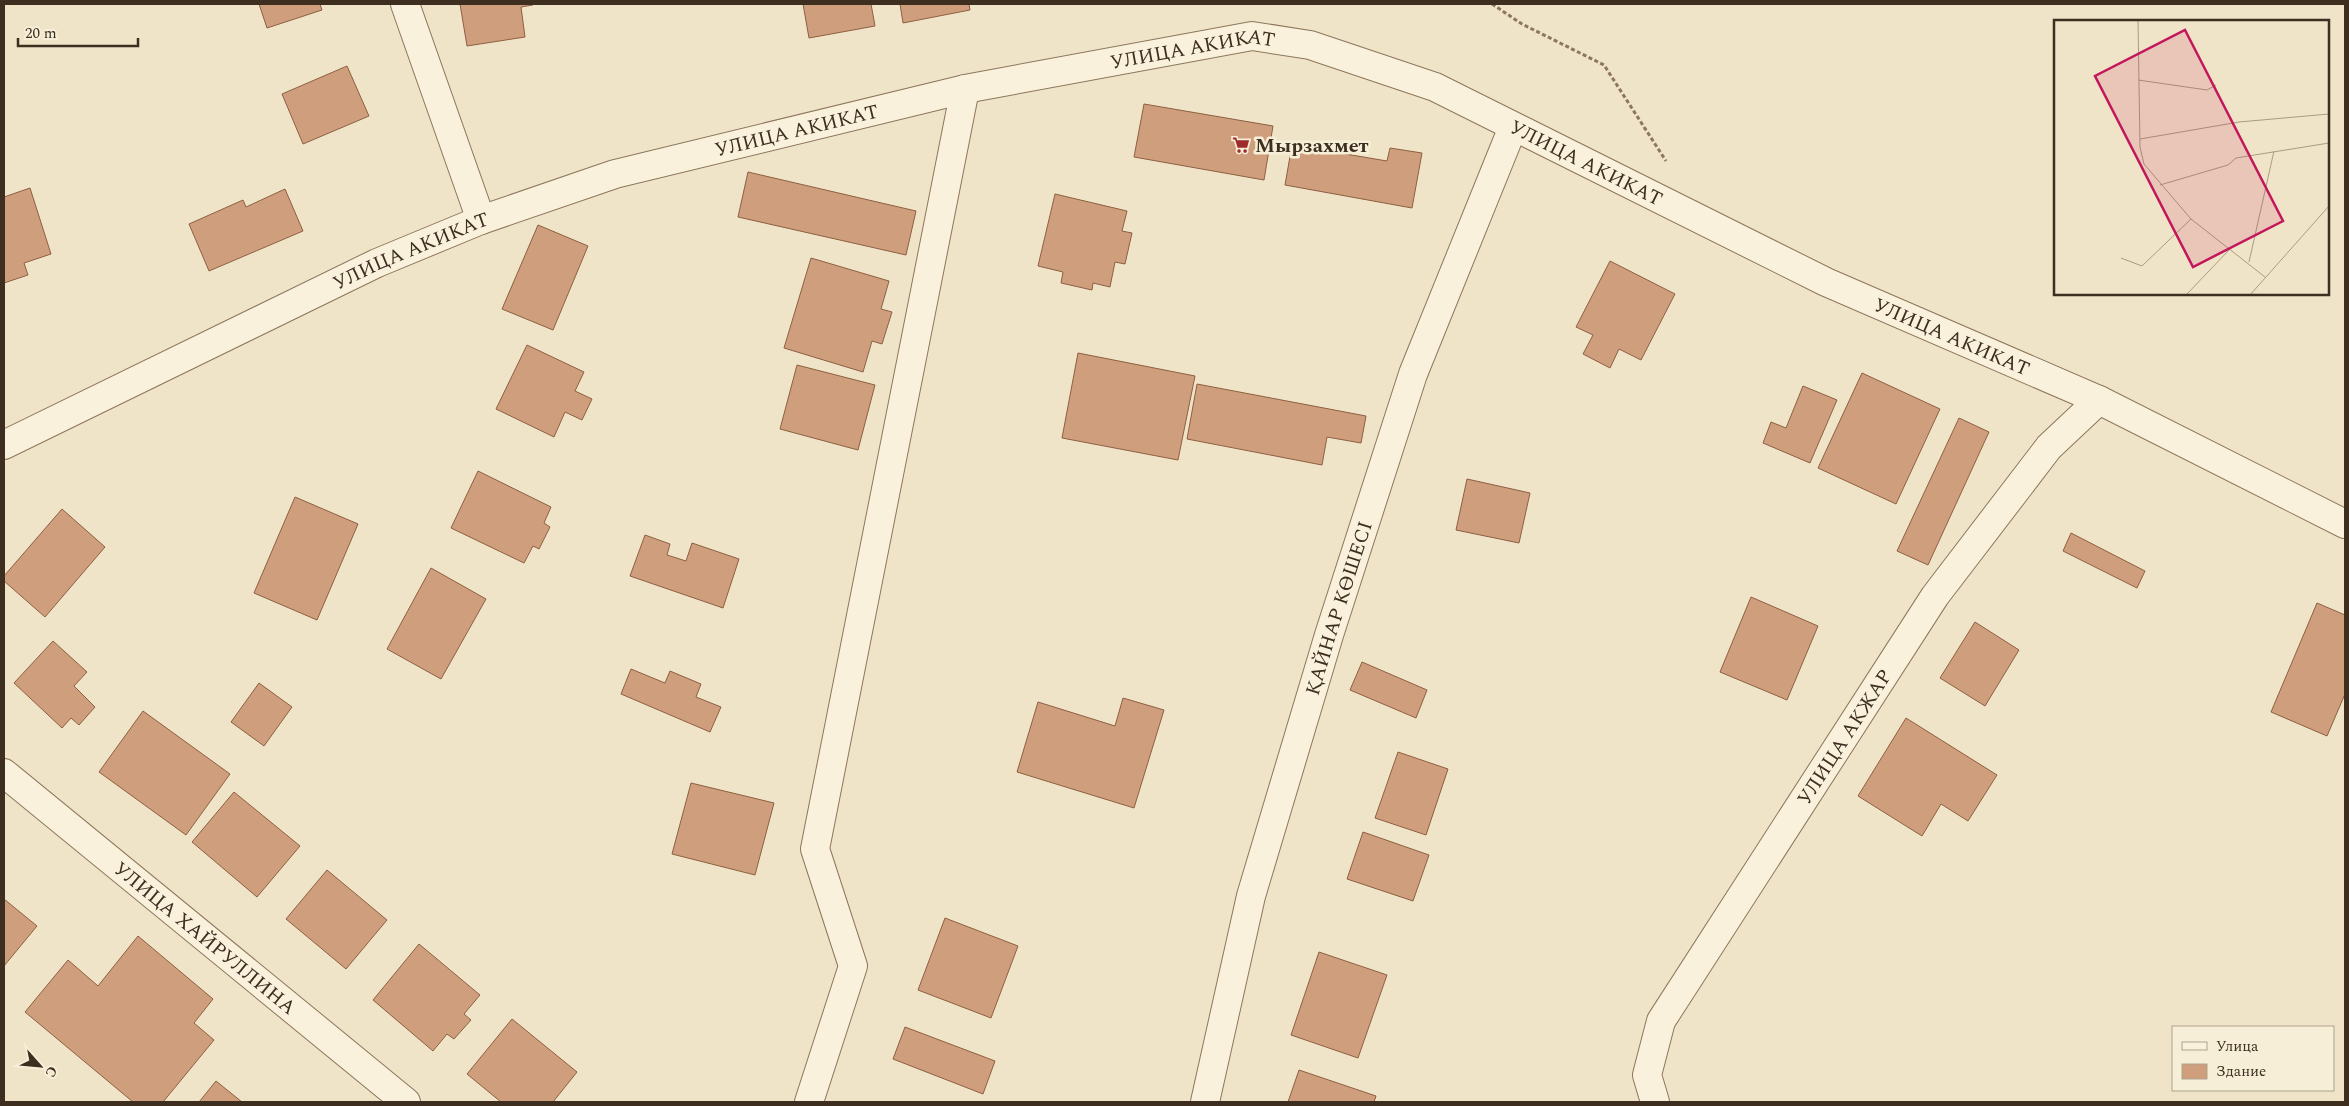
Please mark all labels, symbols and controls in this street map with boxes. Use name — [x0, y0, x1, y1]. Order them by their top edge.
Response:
scale bar — [18, 15, 138, 47]
inset map — [2054, 20, 2329, 295]
street label: УЛИЦА АКИКАТ — [1108, 21, 1277, 78]
text: 20 m — [25, 22, 57, 45]
street label: УЛИЦА АКИКАТ — [712, 97, 882, 165]
street label: УЛИЦА АКИКАТ — [1504, 113, 1668, 214]
place label: Мырзахмет — [1255, 131, 1369, 161]
supermarket icon: Мырзахмет — [1231, 135, 1251, 155]
street label: УЛИЦА АКИКАТ — [328, 204, 493, 298]
street label: УЛИЦА АКИКАТ — [1869, 290, 2034, 384]
street label: ҚАЙНАР КӨШЕСІ — [1298, 517, 1381, 699]
street label: УЛИЦА АКЖАР — [1790, 663, 1900, 811]
street label: УЛИЦА ХАЙРУЛЛИНА — [107, 854, 303, 1022]
legend — [2172, 1026, 2334, 1091]
text: Улица — [2216, 1035, 2259, 1058]
north arrow — [15, 1041, 65, 1091]
text: Здание — [2216, 1060, 2266, 1083]
text: С — [40, 1062, 63, 1081]

